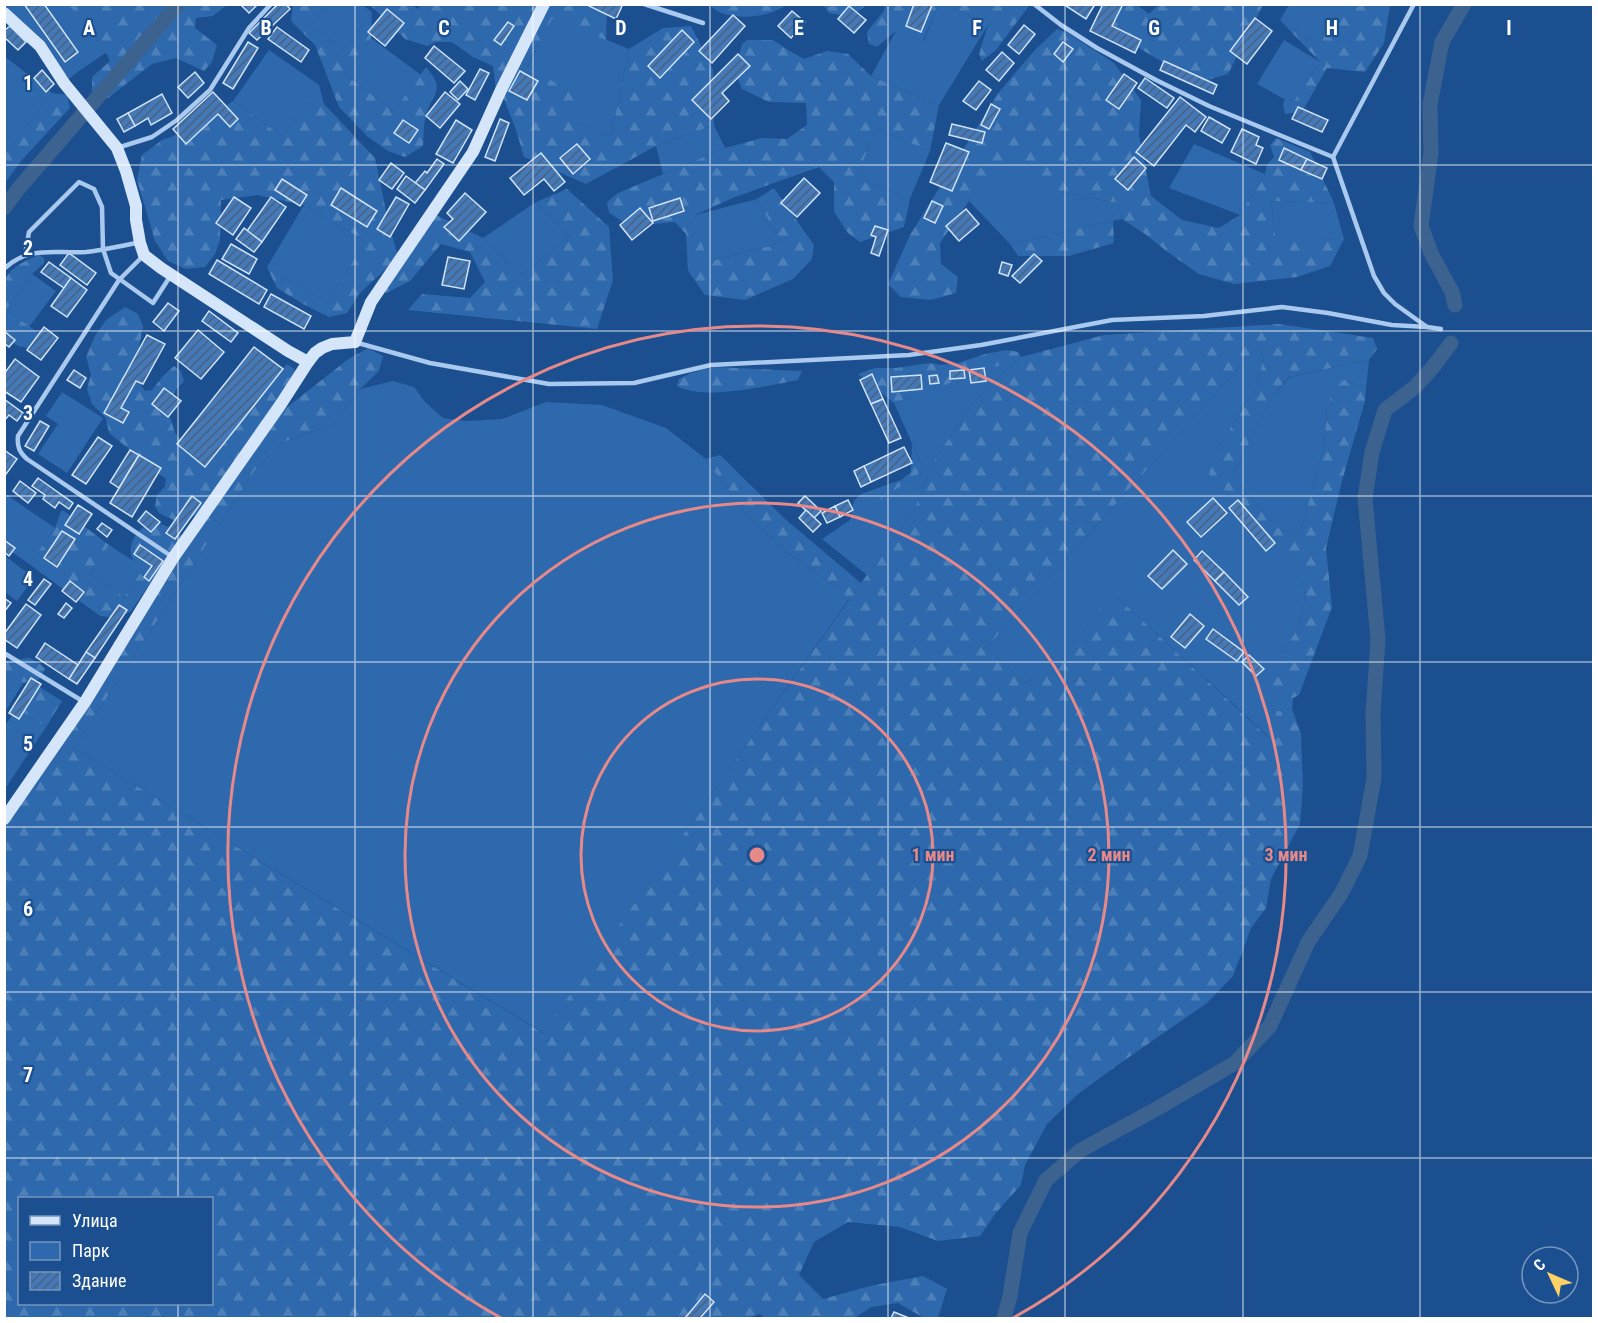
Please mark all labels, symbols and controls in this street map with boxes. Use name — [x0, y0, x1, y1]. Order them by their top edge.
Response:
text: A — [83, 16, 95, 40]
text: B — [260, 16, 272, 40]
text: C — [438, 16, 450, 40]
text: D — [615, 16, 627, 40]
text: E — [794, 16, 804, 40]
text: F — [972, 16, 982, 40]
text: G — [1148, 16, 1160, 40]
text: H — [1326, 16, 1338, 40]
text: I — [1506, 16, 1512, 40]
text: 1 — [23, 71, 33, 95]
text: 2 — [23, 236, 33, 260]
text: 3 — [23, 401, 33, 425]
text: 4 — [23, 567, 33, 591]
text: 5 — [23, 732, 33, 756]
text: 1 мин — [911, 844, 955, 865]
text: 2 мин — [1087, 844, 1131, 865]
text: 3 мин — [1264, 844, 1308, 865]
centre of rings — [747, 845, 767, 865]
text: 6 — [23, 897, 33, 921]
text: 7 — [23, 1063, 33, 1087]
legend — [18, 1197, 213, 1305]
text: Улица — [72, 1210, 118, 1231]
text: Парк — [72, 1240, 110, 1261]
north arrow — [1520, 1245, 1580, 1305]
text: С — [1530, 1255, 1550, 1275]
text: Здание — [72, 1270, 126, 1291]

